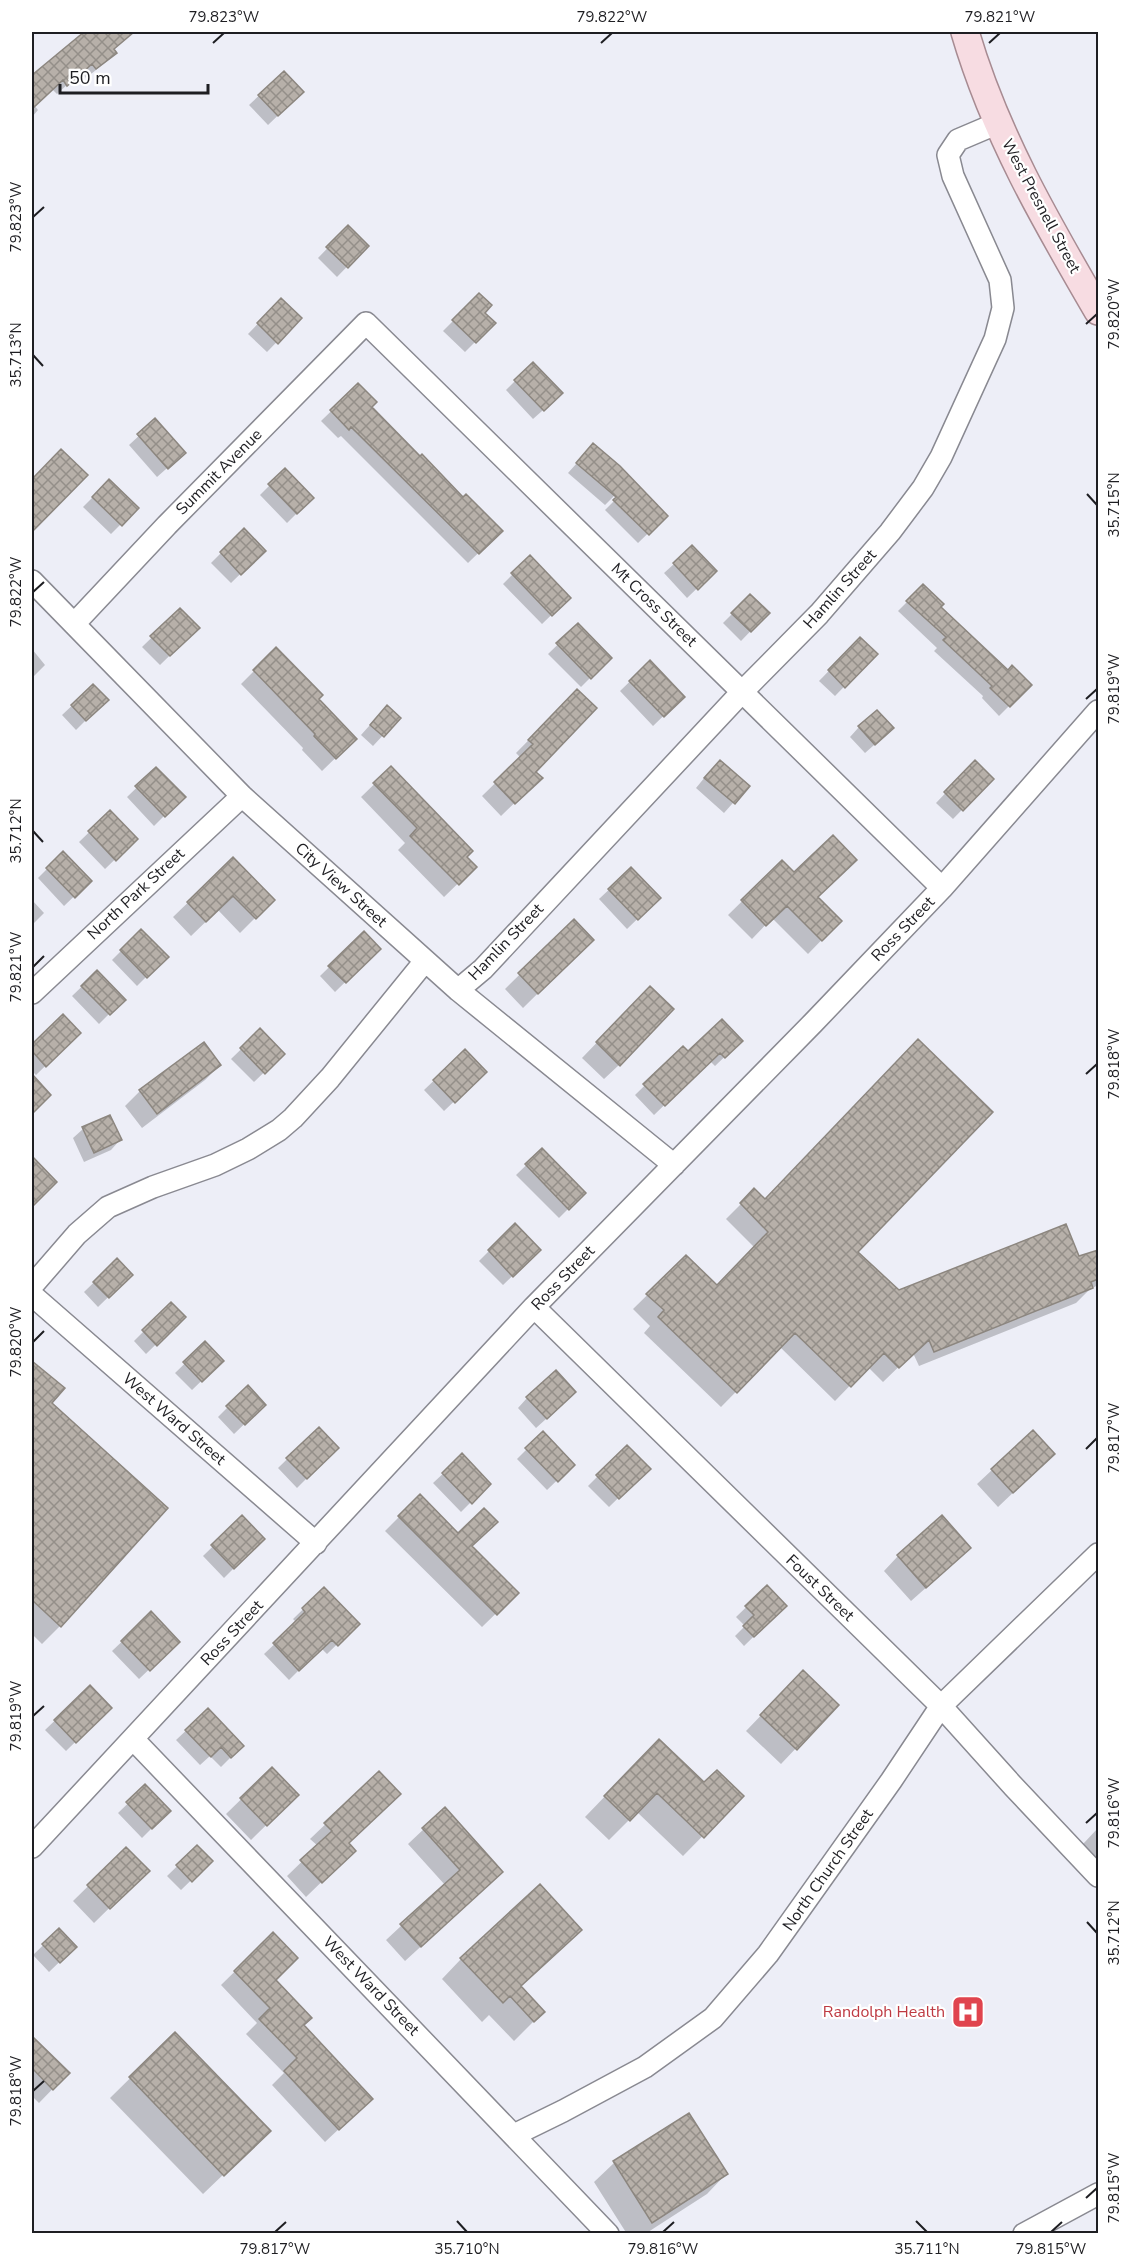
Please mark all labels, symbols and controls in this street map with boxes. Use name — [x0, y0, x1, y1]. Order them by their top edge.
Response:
text: 79.823°W — [189, 7, 260, 27]
text: 79.822°W — [577, 7, 648, 27]
text: 79.821°W — [965, 7, 1036, 27]
scale bar — [60, 57, 208, 95]
text: 50 m — [69, 66, 111, 90]
street label: West Presnell Street — [996, 135, 1086, 277]
text: 79.823°W — [6, 181, 26, 252]
text: 79.820°W — [1104, 278, 1124, 349]
text: 35.713°N — [6, 322, 26, 388]
street label: Summit Avenue — [171, 424, 267, 520]
text: 35.715°N — [1104, 472, 1124, 538]
street label: Hamlin Street — [798, 544, 882, 633]
text: 79.822°W — [6, 556, 26, 627]
street label: Mt Cross Street — [606, 558, 702, 652]
text: 79.819°W — [1104, 653, 1124, 724]
text: 35.712°N — [6, 798, 26, 864]
street label: City View Street — [290, 838, 392, 933]
street label: North Park Street — [83, 843, 190, 945]
street label: Ross Street — [866, 891, 940, 966]
street label: Hamlin Street — [463, 898, 549, 985]
text: 79.821°W — [6, 931, 26, 1002]
text: 79.818°W — [1104, 1028, 1124, 1099]
street label: Ross Street — [526, 1240, 600, 1315]
text: 79.820°W — [6, 1306, 26, 1377]
street label: West Ward Street — [118, 1368, 231, 1470]
text: 79.817°W — [1104, 1402, 1124, 1473]
street label: Foust Street — [781, 1550, 859, 1627]
street label: Ross Street — [196, 1595, 268, 1671]
text: 79.819°W — [6, 1680, 26, 1751]
text: 79.816°W — [1104, 1777, 1124, 1848]
street label: North Church Street — [778, 1804, 879, 1935]
text: 35.712°N — [1104, 1900, 1124, 1966]
street label: West Ward Street — [318, 1931, 424, 2041]
hospital icon: Randolph Health — [950, 1994, 986, 2030]
place label: Randolph Health — [823, 2001, 945, 2023]
text: 79.818°W — [6, 2055, 26, 2126]
text: 79.815°W — [1104, 2152, 1124, 2223]
text: 79.817°W — [240, 2239, 311, 2259]
text: 35.710°N — [434, 2239, 500, 2259]
text: 79.816°W — [628, 2239, 699, 2259]
text: 35.711°N — [894, 2239, 960, 2259]
text: 79.815°W — [1016, 2239, 1087, 2259]

